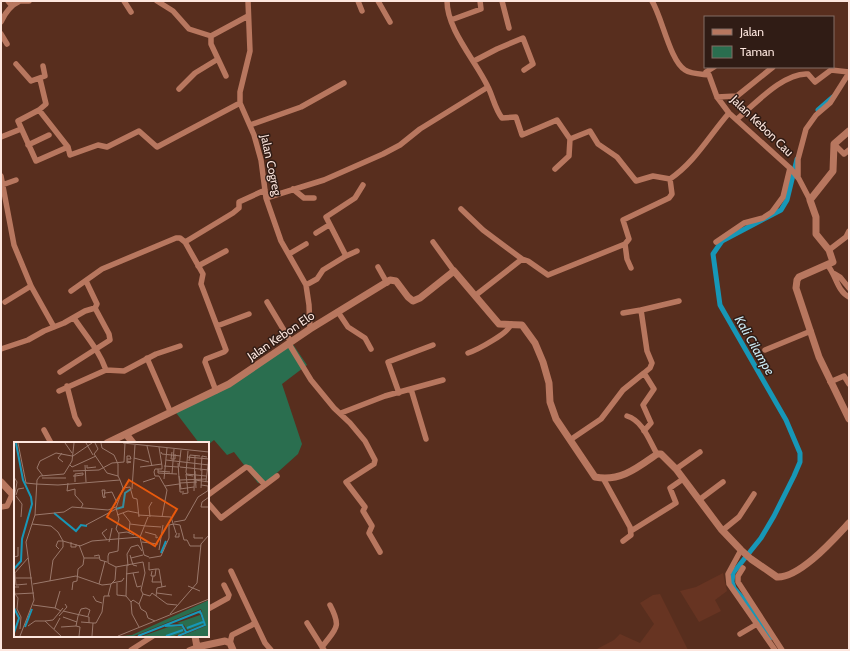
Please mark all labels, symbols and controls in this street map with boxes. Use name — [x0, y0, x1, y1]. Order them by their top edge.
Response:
legend — [704, 16, 834, 68]
text: Jalan — [739, 24, 764, 39]
text: Taman — [740, 44, 775, 59]
street label: Jalan Kebon Cau — [727, 91, 797, 159]
street label: Jalan Cogreg — [257, 132, 286, 198]
street label: Jalan Kebon Elo — [243, 307, 318, 364]
water label: Kali Cilampe — [732, 312, 778, 378]
inset map — [14, 442, 209, 637]

